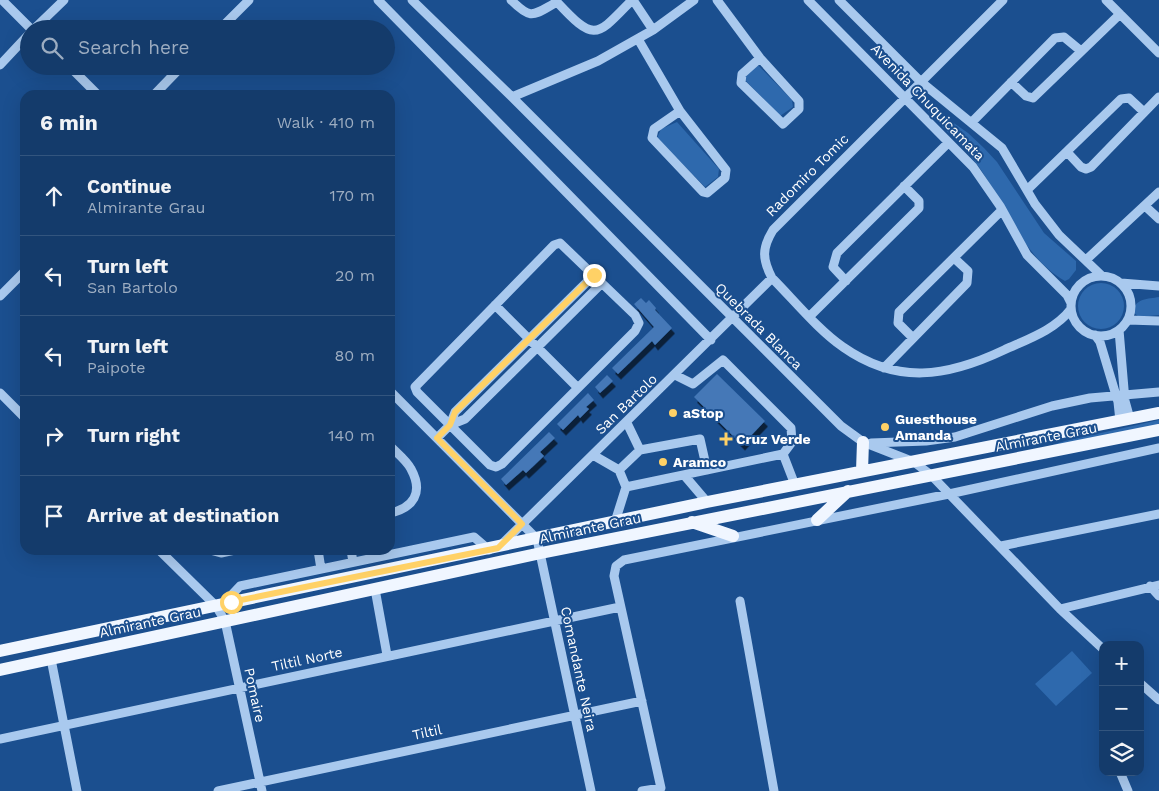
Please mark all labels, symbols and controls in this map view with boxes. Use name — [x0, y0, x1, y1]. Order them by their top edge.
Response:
search box — [20, 20, 395, 75]
icon: search — [38, 34, 66, 62]
text: Search here — [78, 36, 189, 59]
street label: Avenida Chuquicamata — [868, 40, 988, 164]
text: 6 min — [40, 110, 98, 135]
text: Walk · 410 m — [277, 113, 375, 132]
street label: Radomiro Tomic — [762, 130, 852, 220]
text: Continue — [87, 175, 171, 198]
icon: ahead — [40, 182, 68, 210]
text: 170 m — [329, 186, 375, 205]
text: Almirante Grau — [87, 198, 205, 217]
text: Turn left — [87, 255, 168, 278]
icon: left — [40, 262, 68, 290]
route end — [583, 264, 606, 287]
text: 20 m — [335, 266, 375, 285]
text: San Bartolo — [87, 278, 178, 297]
street label: Quebrada Blanca — [712, 279, 806, 373]
text: Turn left — [87, 335, 168, 358]
icon: left — [40, 342, 68, 370]
text: 80 m — [334, 346, 375, 365]
text: Paipote — [87, 358, 146, 377]
street label: San Bartolo — [592, 371, 660, 437]
place label: aStop — [683, 405, 724, 421]
marker: aStop — [667, 407, 679, 419]
place label: Guesthouse Amanda — [895, 411, 977, 443]
street label: Almirante Grau — [994, 419, 1098, 455]
marker: Guesthouse Amanda — [879, 421, 891, 433]
icon: right — [40, 422, 68, 450]
text: Turn right — [87, 424, 180, 447]
text: 140 m — [328, 426, 375, 445]
place label: Cruz Verde — [736, 431, 811, 447]
marker: Cruz Verde — [720, 433, 732, 445]
place label: Aramco — [673, 454, 726, 470]
marker: Aramco — [657, 456, 669, 468]
icon: arrive — [40, 502, 68, 530]
text: Arrive at destination — [87, 504, 279, 527]
street label: Almirante Grau — [538, 509, 642, 547]
route start — [220, 591, 243, 614]
street label: Almirante Grau — [98, 603, 202, 641]
street label: Comandante Neira — [558, 605, 600, 733]
map controls — [1099, 641, 1144, 776]
button: + — [1099, 641, 1144, 686]
street label: Tiltil Norte — [270, 644, 344, 674]
street label: Pomaire — [241, 666, 269, 724]
button: − — [1099, 686, 1144, 731]
street label: Tiltil — [411, 721, 444, 743]
button: layers — [1099, 731, 1144, 776]

